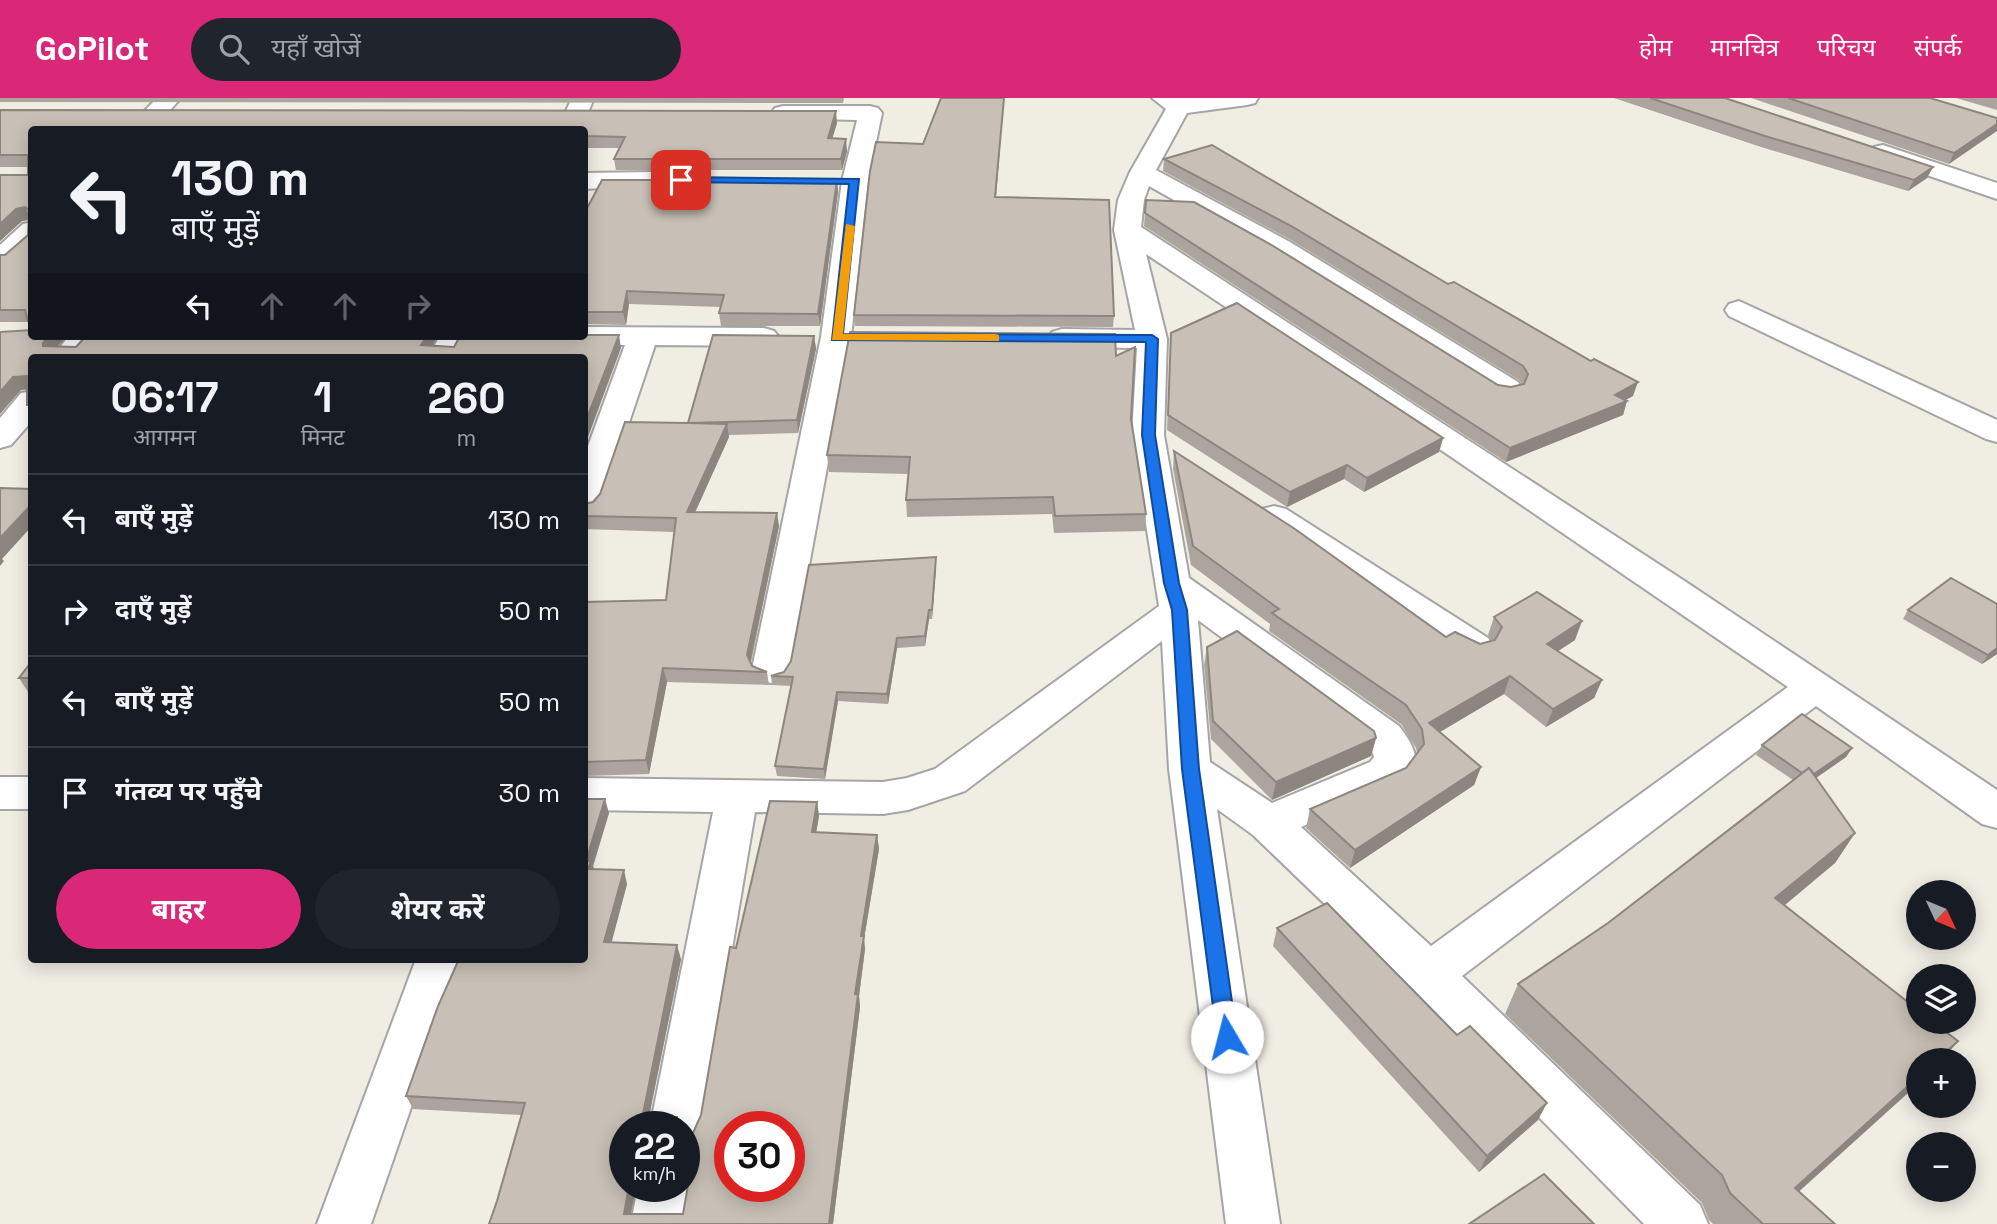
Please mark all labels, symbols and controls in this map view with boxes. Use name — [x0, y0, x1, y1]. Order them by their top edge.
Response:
search box — [191, 18, 681, 81]
text: GoPilot — [35, 28, 149, 70]
icon: search — [215, 30, 253, 68]
text: यहाँ खोजें — [271, 31, 361, 65]
text: होम — [1639, 32, 1672, 63]
text: मानचित्र — [1710, 32, 1779, 63]
text: परिचय — [1817, 32, 1876, 63]
text: संपर्क — [1914, 32, 1962, 63]
text: 130 m — [171, 147, 309, 209]
pin — [651, 150, 711, 210]
icon: left — [56, 154, 147, 245]
icon: arrive — [662, 161, 700, 199]
text: बाएँ मुड़ें — [171, 208, 260, 248]
icon: left — [180, 287, 218, 325]
icon: ahead — [253, 287, 291, 325]
icon: ahead — [326, 287, 364, 325]
icon: right — [399, 287, 437, 325]
text: 06:17 — [110, 371, 218, 424]
text: 1 — [313, 371, 332, 424]
text: 260 — [427, 372, 506, 425]
text: आगमन — [133, 422, 196, 452]
text: मिनट — [301, 422, 345, 452]
text: m — [457, 423, 476, 453]
icon: left — [56, 501, 94, 539]
text: बाएँ मुड़ें — [115, 501, 193, 535]
text: 130 m — [488, 503, 560, 537]
icon: right — [56, 592, 94, 630]
text: दाएँ मुड़ें — [115, 592, 191, 626]
text: 50 m — [499, 594, 560, 628]
icon: left — [56, 683, 94, 721]
text: बाएँ मुड़ें — [115, 683, 193, 717]
text: 50 m — [499, 685, 560, 719]
icon: arrive — [56, 774, 94, 812]
text: गंतव्य पर पहुँचे — [115, 774, 262, 808]
text: 30 m — [499, 776, 560, 810]
button: बाहर — [56, 869, 301, 949]
button: शेयर करें — [315, 869, 560, 949]
north arrow — [1906, 880, 1976, 950]
map controls — [1906, 880, 1976, 1202]
button: layers — [1906, 964, 1976, 1034]
position arrow — [1190, 1000, 1264, 1074]
button: + — [1906, 1048, 1976, 1118]
speed limit sign: 30 — [714, 1111, 805, 1202]
text: 22 — [634, 1125, 675, 1169]
button: − — [1906, 1132, 1976, 1202]
text: km/h — [633, 1162, 676, 1185]

